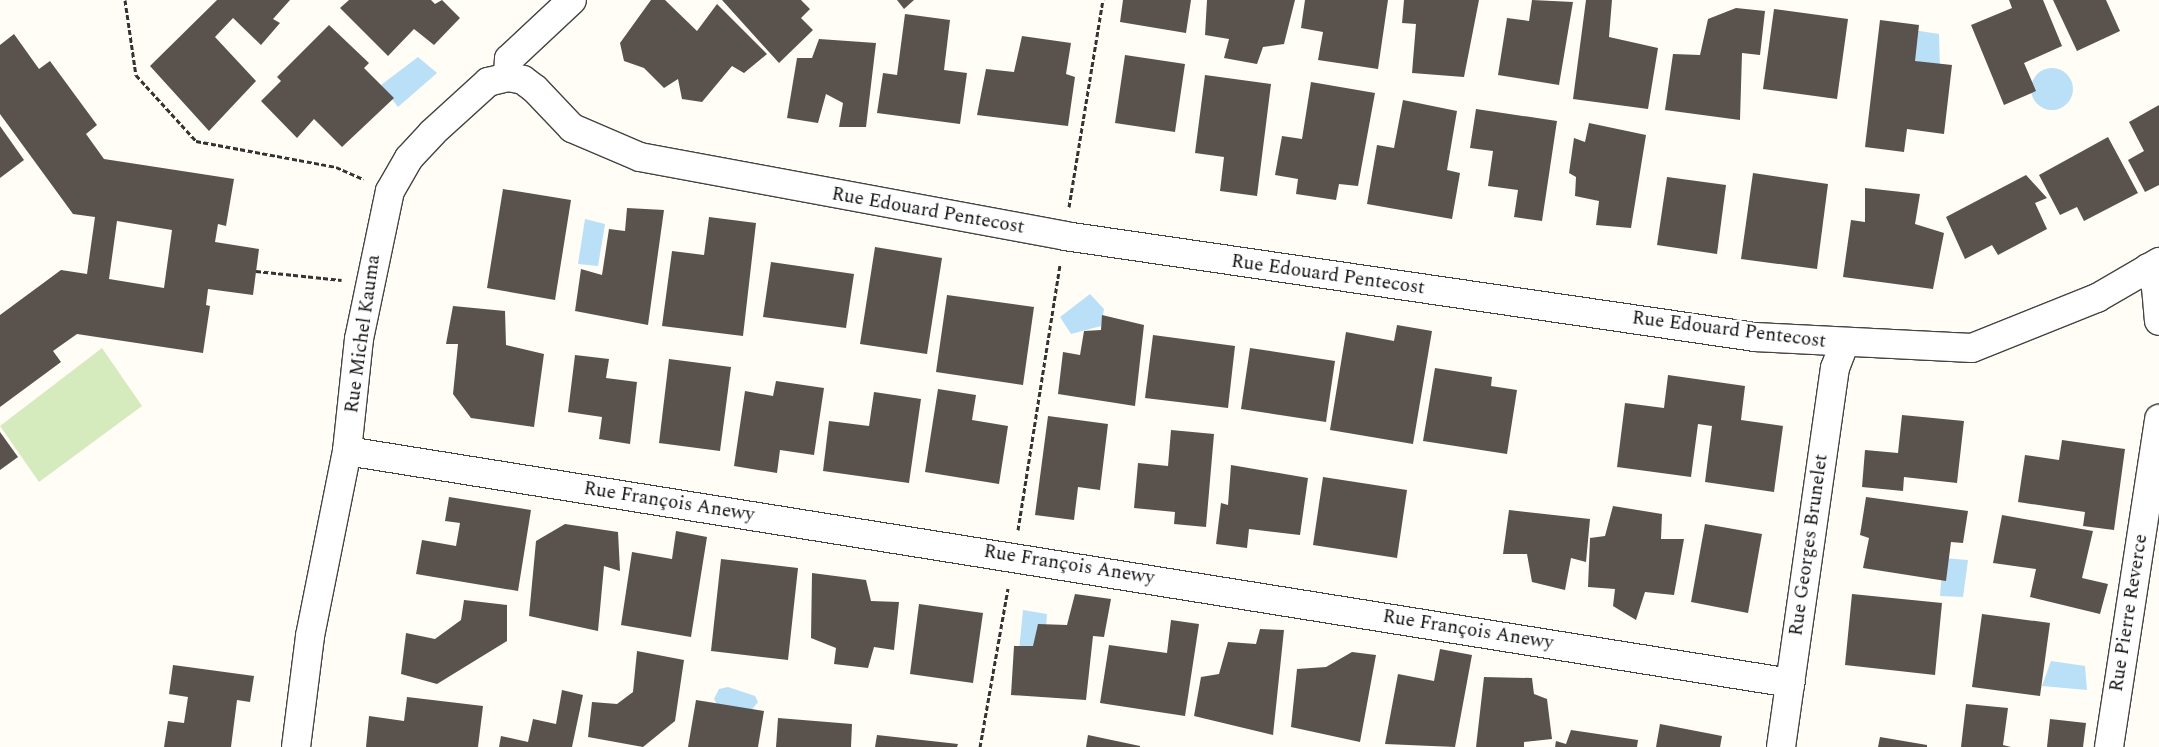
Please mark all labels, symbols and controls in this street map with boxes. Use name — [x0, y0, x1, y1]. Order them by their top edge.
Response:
street label: Rue Edouard Pentecost — [830, 183, 1026, 239]
street label: Rue Edouard Pentecost — [1230, 250, 1426, 300]
street label: Rue Michel Kauma — [341, 253, 385, 415]
street label: Rue Edouard Pentecost — [1631, 307, 1827, 353]
street label: Rue Georges Brunelet — [1785, 453, 1833, 637]
street label: Rue François Anewy — [582, 477, 756, 527]
street label: Rue Pierre Reverce — [2105, 533, 2153, 693]
street label: Rue François Anewy — [982, 540, 1156, 590]
street label: Rue François Anewy — [1381, 605, 1555, 655]

